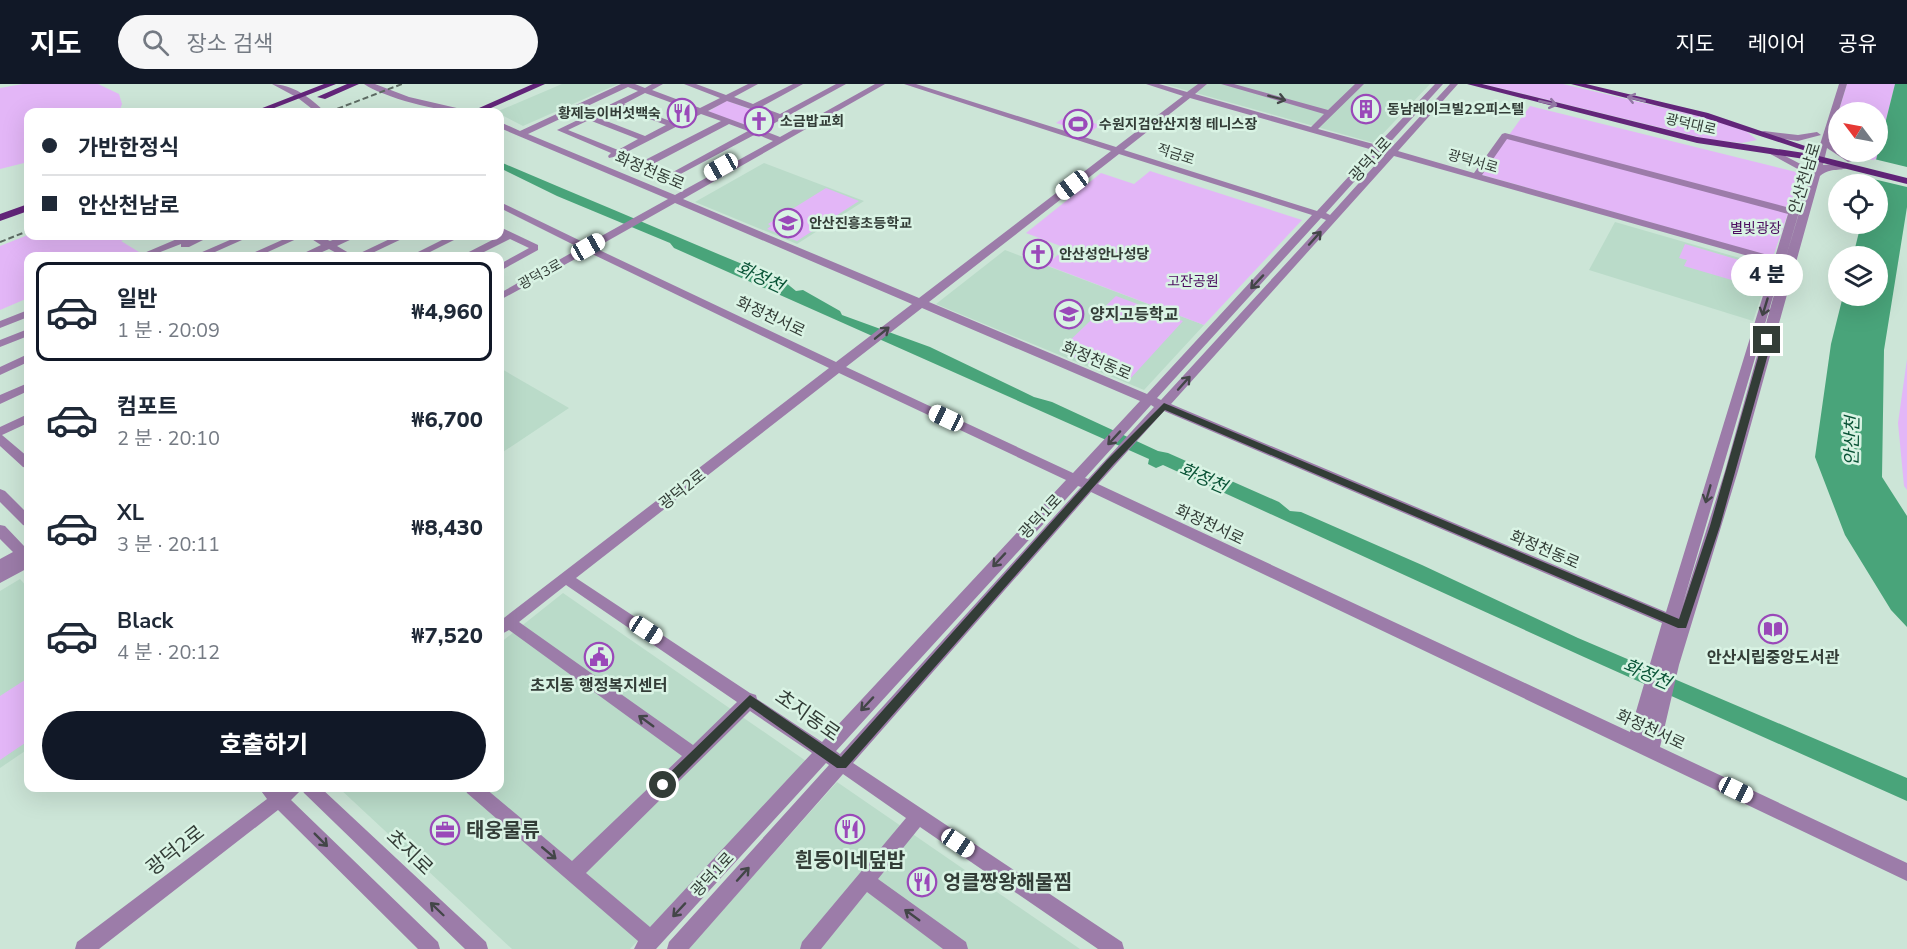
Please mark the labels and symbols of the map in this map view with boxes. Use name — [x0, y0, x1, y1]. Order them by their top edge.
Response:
one-way arrow — [1627, 92, 1646, 104]
one-way arrow — [1267, 93, 1286, 105]
building icon: 동남레이크빌2오피스텔 — [1350, 93, 1382, 125]
restaurant icon: 황제능이버섯백숙 — [666, 97, 698, 129]
one-way arrow — [1539, 97, 1558, 109]
place label: 동남레이크빌2오피스텔 — [1387, 100, 1524, 119]
north arrow — [1828, 102, 1888, 162]
place label: 황제능이버섯백숙 — [558, 104, 661, 123]
church icon: 소금밥교회 — [743, 105, 775, 137]
sports icon: 수원지검안산지청 테니스장 — [1062, 108, 1094, 140]
street label: 광덕대로 — [1664, 109, 1718, 140]
place label: 소금밥교회 — [780, 112, 844, 131]
place label: 수원지검안산지청 테니스장 — [1099, 115, 1257, 134]
street label: 광덕1로 — [1345, 132, 1397, 187]
street label: 적금로 — [1155, 139, 1197, 170]
street label: 안산천남로 — [1784, 140, 1826, 217]
street label: 광덕서로 — [1445, 145, 1500, 178]
street label: 화정천동로 — [611, 146, 688, 196]
car — [701, 150, 741, 184]
car — [1052, 167, 1092, 203]
school or university icon: 안산진흥초등학교 — [772, 207, 804, 239]
place label: 안산진흥초등학교 — [809, 214, 912, 233]
park label: 별빛광장 — [1730, 219, 1782, 238]
car — [568, 230, 608, 264]
one-way arrow — [1308, 231, 1322, 246]
church icon: 안산성안나성당 — [1022, 238, 1054, 270]
place label: 안산성안나성당 — [1059, 245, 1149, 264]
callout: 4 분 — [1731, 253, 1803, 295]
street label: 광덕3로 — [515, 255, 566, 294]
water label: 화정천 — [732, 256, 790, 299]
park label: 고잔공원 — [1167, 272, 1219, 291]
one-way arrow — [1250, 274, 1265, 289]
street label: 화정천서로 — [733, 291, 809, 343]
one-way arrow — [1759, 297, 1770, 316]
school or university icon: 양지고등학교 — [1053, 298, 1085, 330]
place label: 양지고등학교 — [1090, 304, 1179, 326]
route end — [1753, 326, 1780, 353]
one-way arrow — [873, 327, 889, 340]
street label: 화정천동로 — [1058, 336, 1135, 386]
one-way arrow — [1177, 376, 1191, 391]
car — [926, 402, 966, 434]
water label: 안산천 — [1840, 414, 1864, 466]
one-way arrow — [1107, 430, 1121, 445]
water label: 화정천 — [1175, 457, 1233, 500]
street label: 광덕2로 — [655, 464, 711, 515]
one-way arrow — [1702, 484, 1713, 503]
street label: 광덕1로 — [1014, 489, 1067, 544]
street label: 화정천서로 — [1172, 499, 1248, 551]
street label: 화정천동로 — [1506, 525, 1583, 575]
one-way arrow — [992, 553, 1006, 568]
car — [626, 613, 666, 647]
library icon: 안산시립중앙도서관 — [1757, 613, 1789, 645]
public building icon: 초지동 행정복지센터 — [583, 641, 615, 673]
place label: 안산시립중앙도서관 — [1707, 647, 1840, 669]
water label: 화정천 — [1619, 653, 1677, 696]
place label: 초지동 행정복지센터 — [531, 675, 667, 697]
street label: 초지동로 — [770, 683, 846, 748]
one-way arrow — [861, 696, 875, 711]
street label: 화정천서로 — [1613, 704, 1689, 756]
one-way arrow — [638, 715, 655, 727]
route start — [649, 771, 676, 798]
car — [1716, 774, 1756, 806]
restaurant icon: 흰둥이네덮밥 — [834, 813, 866, 845]
office icon: 태웅물류 — [429, 814, 461, 846]
place label: 태웅물류 — [466, 817, 540, 844]
street label: 광덕2로 — [141, 819, 210, 882]
street label: 초지로 — [380, 823, 439, 881]
car — [938, 825, 978, 861]
one-way arrow — [313, 833, 328, 847]
one-way arrow — [541, 846, 557, 859]
street label: 광덕1로 — [686, 847, 739, 902]
place label: 흰둥이네덮밥 — [795, 847, 906, 874]
restaurant icon: 엉클짱왕해물찜 — [906, 866, 938, 898]
one-way arrow — [736, 867, 750, 882]
place label: 엉클짱왕해물찜 — [943, 869, 1072, 896]
one-way arrow — [430, 902, 445, 916]
one-way arrow — [672, 902, 686, 917]
one-way arrow — [905, 908, 921, 921]

